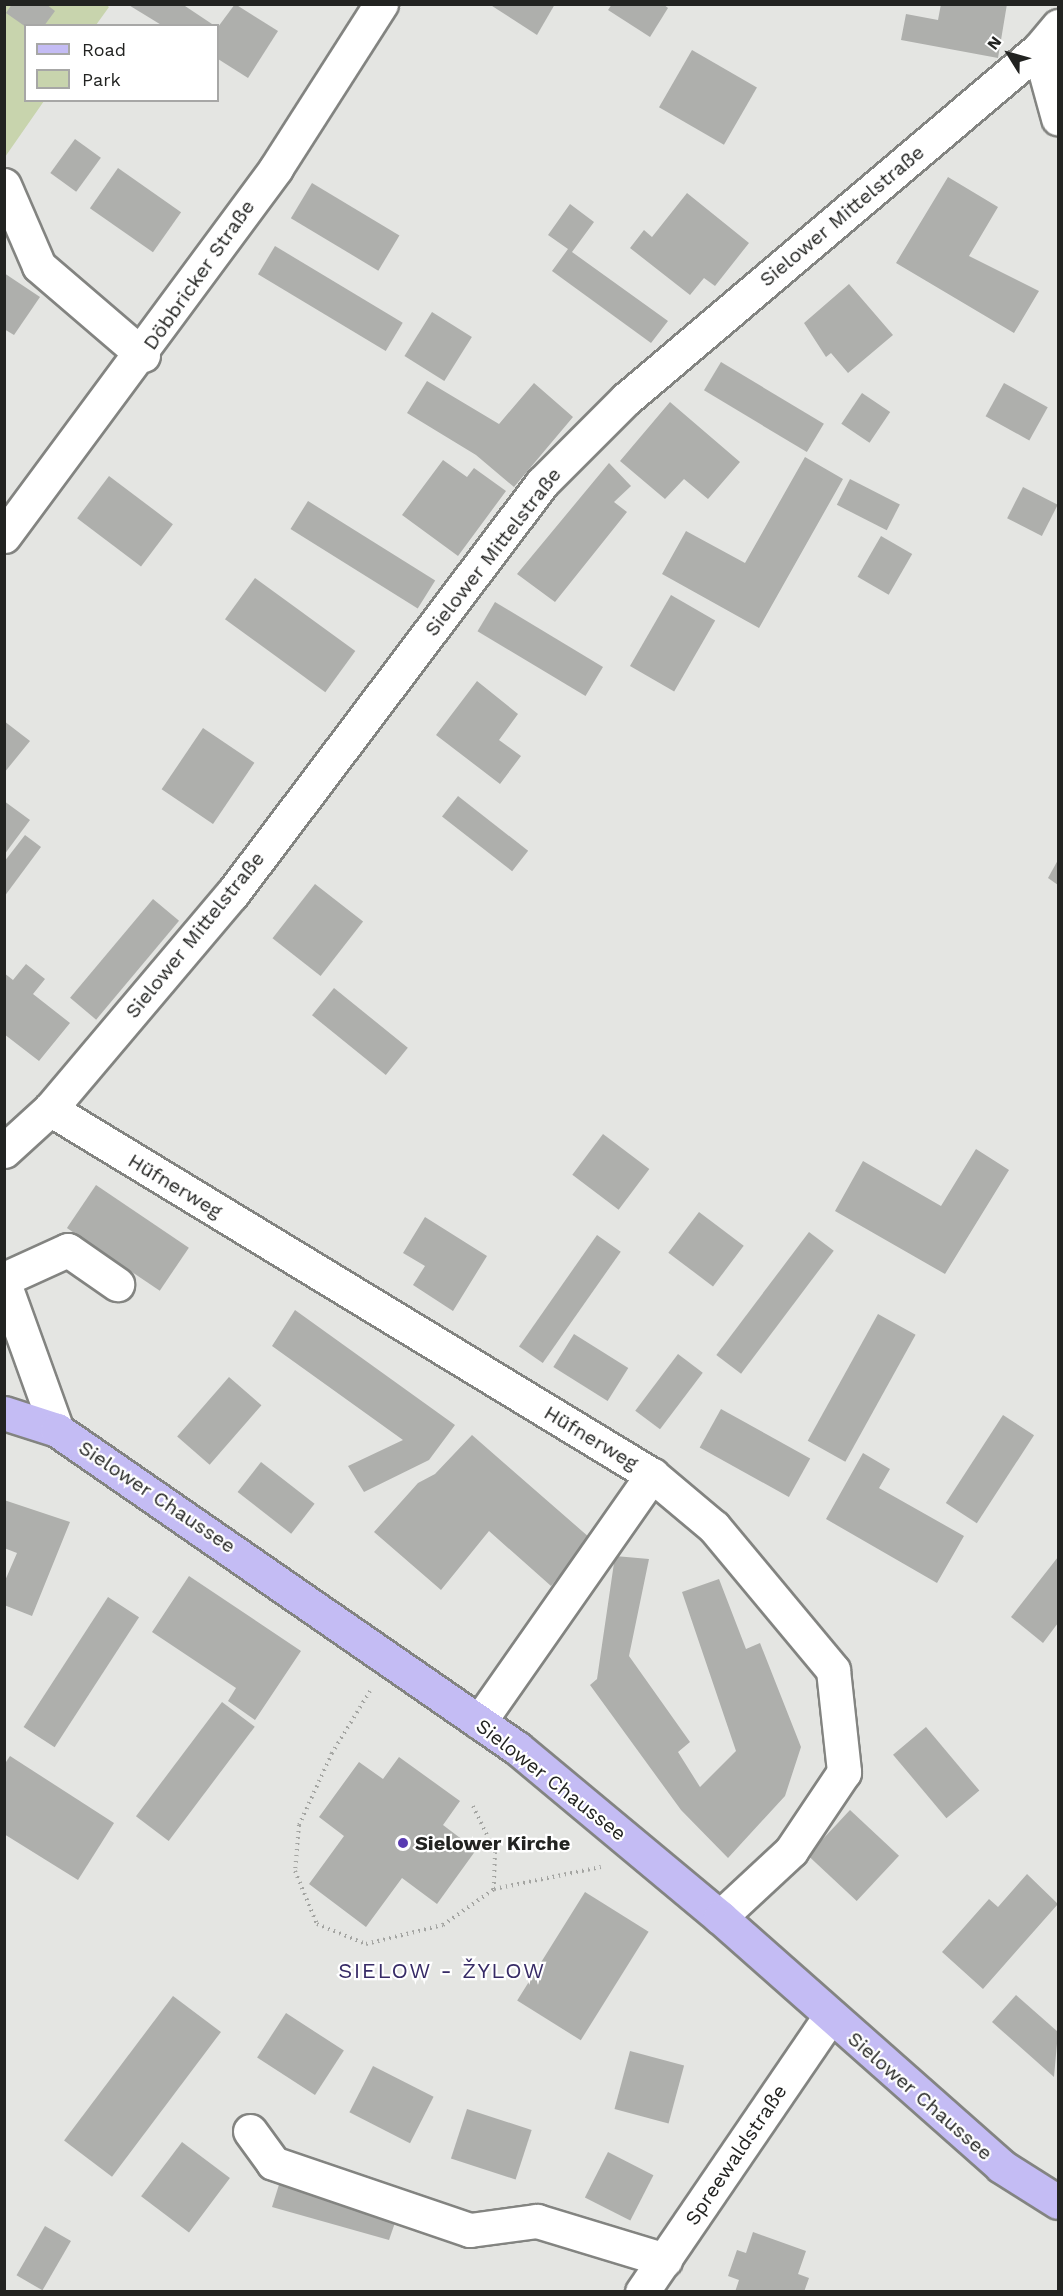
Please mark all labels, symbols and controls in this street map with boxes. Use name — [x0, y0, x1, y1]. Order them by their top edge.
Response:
legend — [24, 24, 219, 102]
north arrow — [979, 24, 1039, 84]
text: N — [983, 32, 1005, 53]
text: Road — [82, 39, 126, 60]
text: Park — [82, 69, 121, 90]
street label: Sielower Mittelstraße — [755, 140, 929, 292]
street label: Döbbricker Straße — [138, 195, 260, 355]
street label: Sielower Mittelstraße — [420, 463, 566, 641]
street label: Sielower Mittelstraße — [120, 847, 270, 1023]
street label: Hüfnerweg — [124, 1149, 226, 1223]
street label: Hüfnerweg — [540, 1401, 642, 1475]
street label: Sielower Chaussee — [74, 1436, 240, 1558]
street label: Sielower Chaussee — [471, 1714, 631, 1846]
place label: Sielower Kirche — [415, 1831, 571, 1855]
marker: Sielower Kirche — [396, 1836, 410, 1850]
district label: SIELOW - ŽYLOW — [338, 1958, 546, 1984]
street label: Sielower Chaussee — [843, 2027, 997, 2165]
street label: Spreewaldstraße — [680, 2080, 792, 2230]

